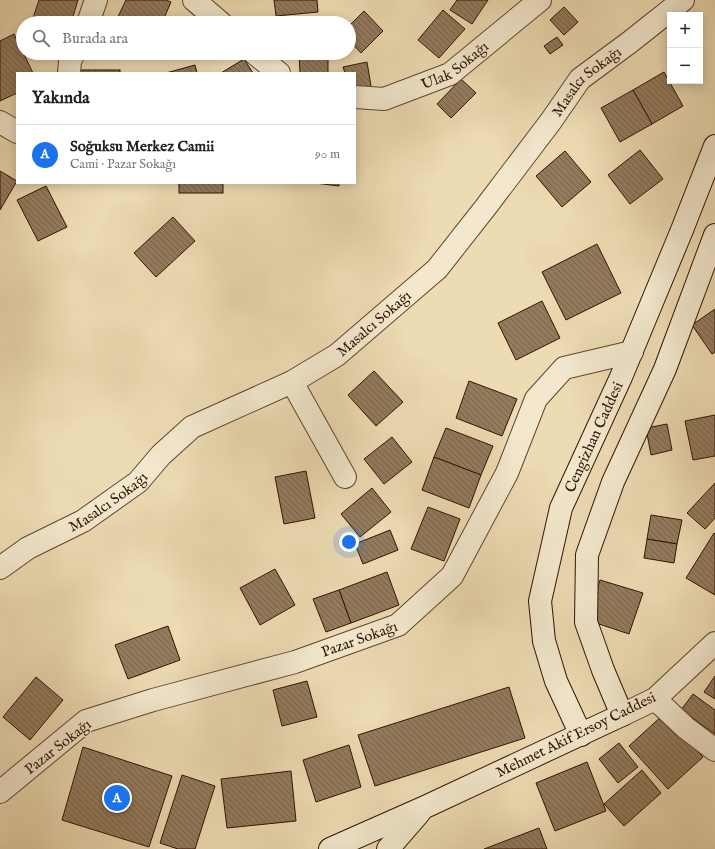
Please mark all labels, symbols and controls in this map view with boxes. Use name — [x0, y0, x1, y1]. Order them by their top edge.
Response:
map controls — [667, 12, 703, 84]
button: + — [667, 12, 703, 48]
search box — [16, 16, 356, 60]
icon: search — [30, 27, 52, 49]
text: Burada ara — [62, 29, 128, 48]
street label: Ulak Sokağı — [418, 37, 492, 94]
street label: Masalcı Sokağı — [547, 42, 625, 120]
button: − — [667, 48, 703, 84]
text: Yakında — [32, 88, 90, 109]
text: Soğuksu Merkez Camii — [70, 137, 214, 156]
text: A — [41, 146, 49, 163]
text: 90 m — [315, 146, 340, 163]
text: Cami · Pazar Sokağı — [70, 156, 176, 173]
street label: Masalcı Sokağı — [332, 286, 415, 361]
street label: Cengizhan Caddesi — [560, 378, 627, 495]
street label: Masalcı Sokağı — [65, 468, 152, 536]
your location — [339, 532, 359, 552]
street label: Pazar Sokağı — [319, 617, 400, 661]
street label: Mehmet Akif Ersoy Caddesi — [493, 688, 659, 782]
street label: Pazar Sokağı — [21, 715, 95, 779]
pin: A — [104, 783, 130, 813]

